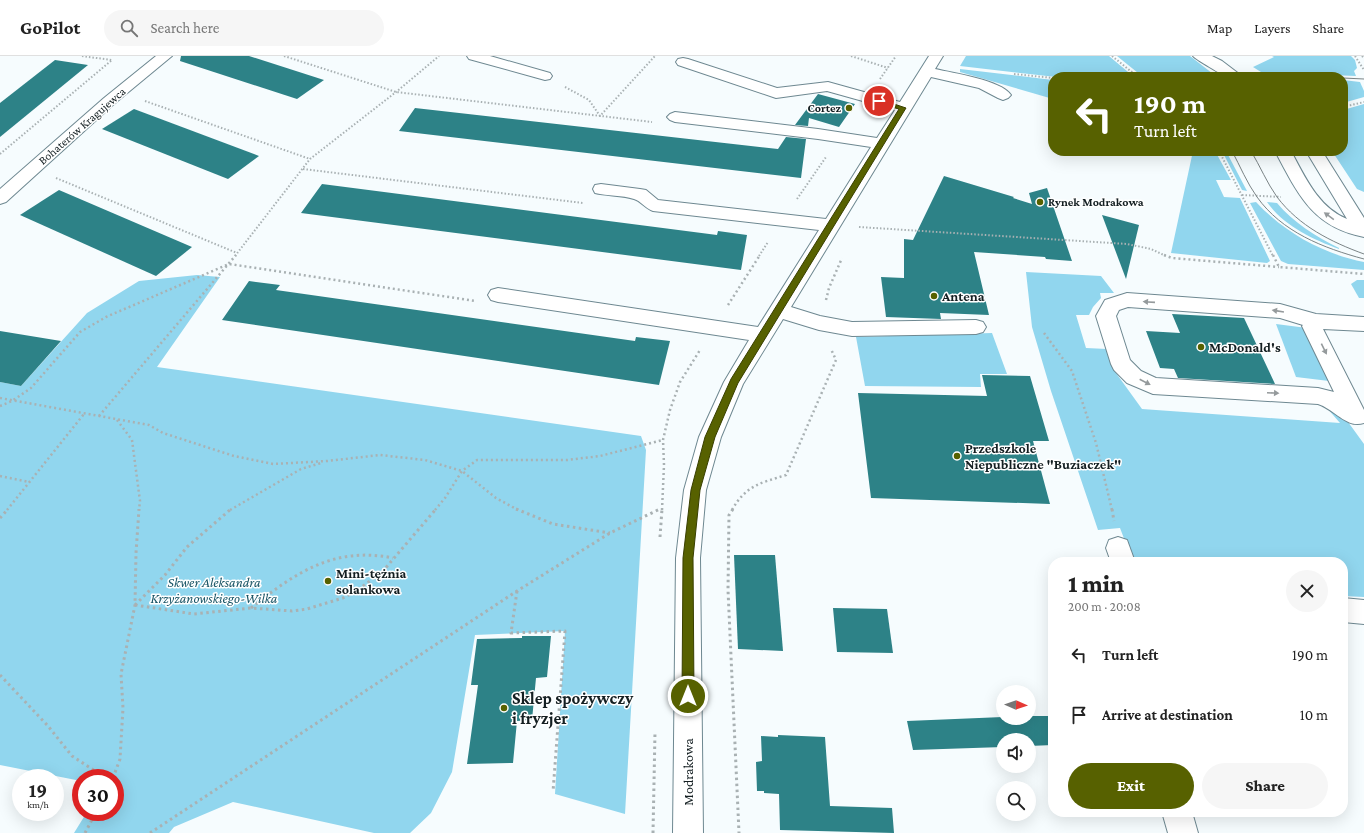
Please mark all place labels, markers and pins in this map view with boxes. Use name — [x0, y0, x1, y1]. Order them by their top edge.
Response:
pin — [862, 84, 896, 118]
place label: Cortez — [807, 101, 841, 115]
marker: Cortez — [844, 103, 854, 113]
place label: Rynek Modrakowa — [1048, 195, 1144, 209]
marker: Rynek Modrakowa — [1035, 197, 1045, 207]
place label: Antena — [941, 288, 985, 304]
marker: Antena — [929, 291, 939, 301]
place label: McDonald's — [1209, 339, 1281, 355]
marker: McDonald's — [1196, 342, 1206, 352]
place label: Przedszkole Niepubliczne "Buziaczek" — [965, 440, 1121, 472]
marker: Przedszkole Niepubliczne "Buziaczek" — [952, 451, 962, 461]
place label: Mini-tężnia solankowa — [336, 565, 407, 597]
marker: Mini-tężnia solankowa — [323, 576, 333, 586]
place label: Sklep spożywczy i fryzjer — [512, 689, 634, 729]
marker: Sklep spożywczy i fryzjer — [499, 703, 509, 713]

